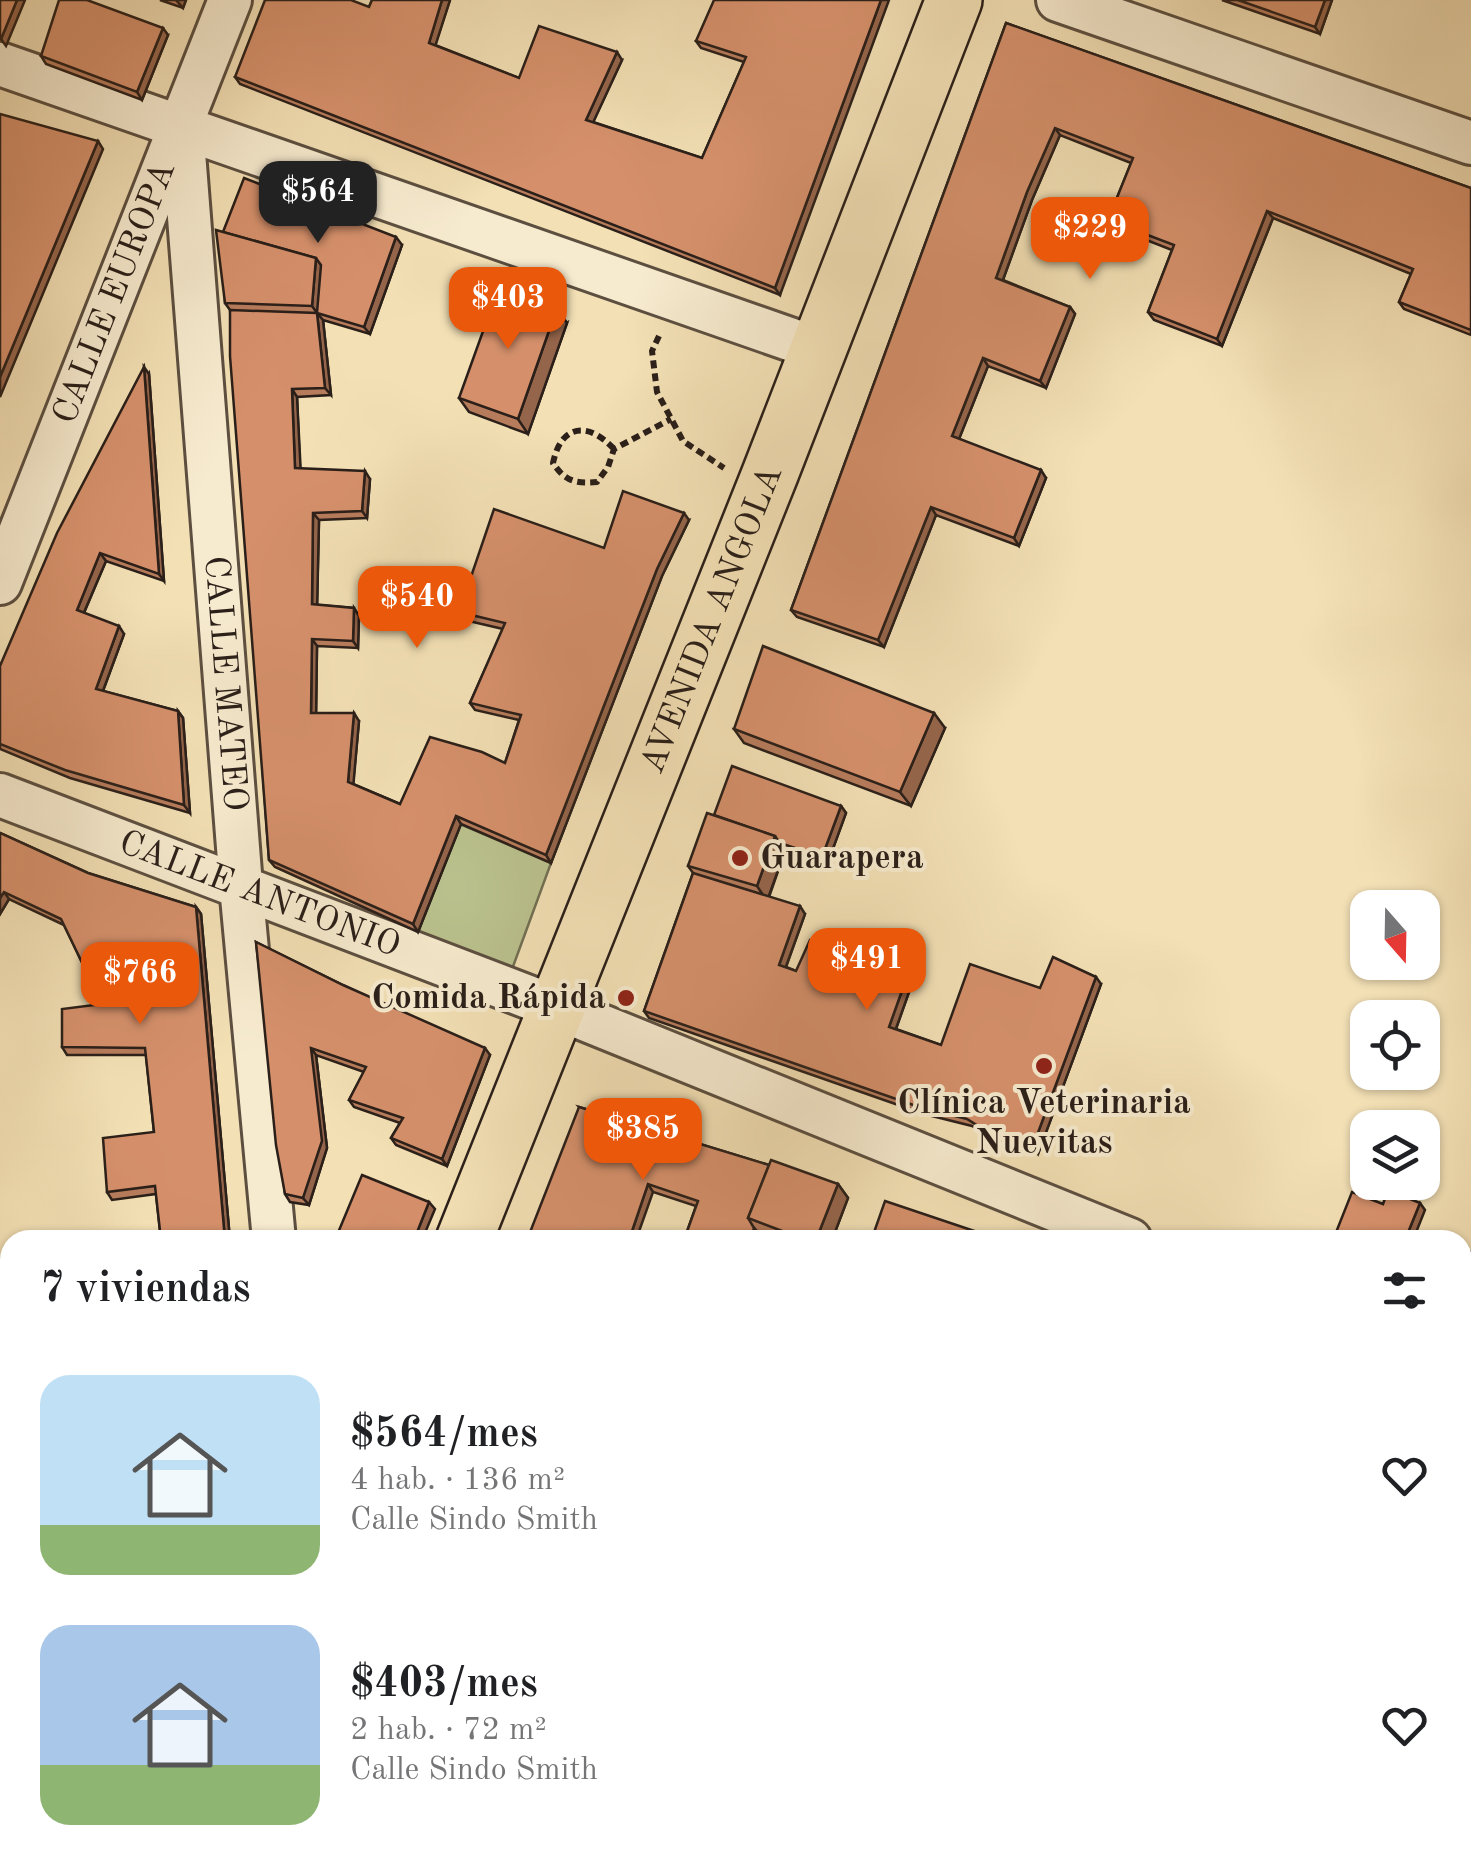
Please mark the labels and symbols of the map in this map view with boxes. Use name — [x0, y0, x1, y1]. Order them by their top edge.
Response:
street label: CALLE EUROPA — [47, 157, 182, 429]
pin: $564 — [259, 161, 377, 246]
pin: $229 — [1031, 197, 1149, 282]
pin: $403 — [449, 267, 567, 352]
street label: AVENIDA ANGOLA — [635, 461, 789, 779]
street label: CALLE MATEO — [198, 554, 253, 812]
pin: $540 — [358, 566, 476, 651]
street label: CALLE ANTONIO — [114, 825, 405, 964]
place label: Guarapera — [760, 841, 924, 876]
marker: Guarapera — [729, 847, 751, 869]
north arrow — [1350, 890, 1440, 980]
pin: $491 — [808, 928, 926, 1013]
pin: $766 — [81, 942, 199, 1027]
place label: Comida Rápida — [371, 981, 606, 1016]
marker: Comida Rápida — [615, 987, 637, 1009]
marker: Clínica Veterinaria Nuevitas — [1033, 1055, 1055, 1077]
place label: Clínica Veterinaria Nuevitas — [897, 1086, 1191, 1161]
pin: $385 — [584, 1098, 702, 1183]

